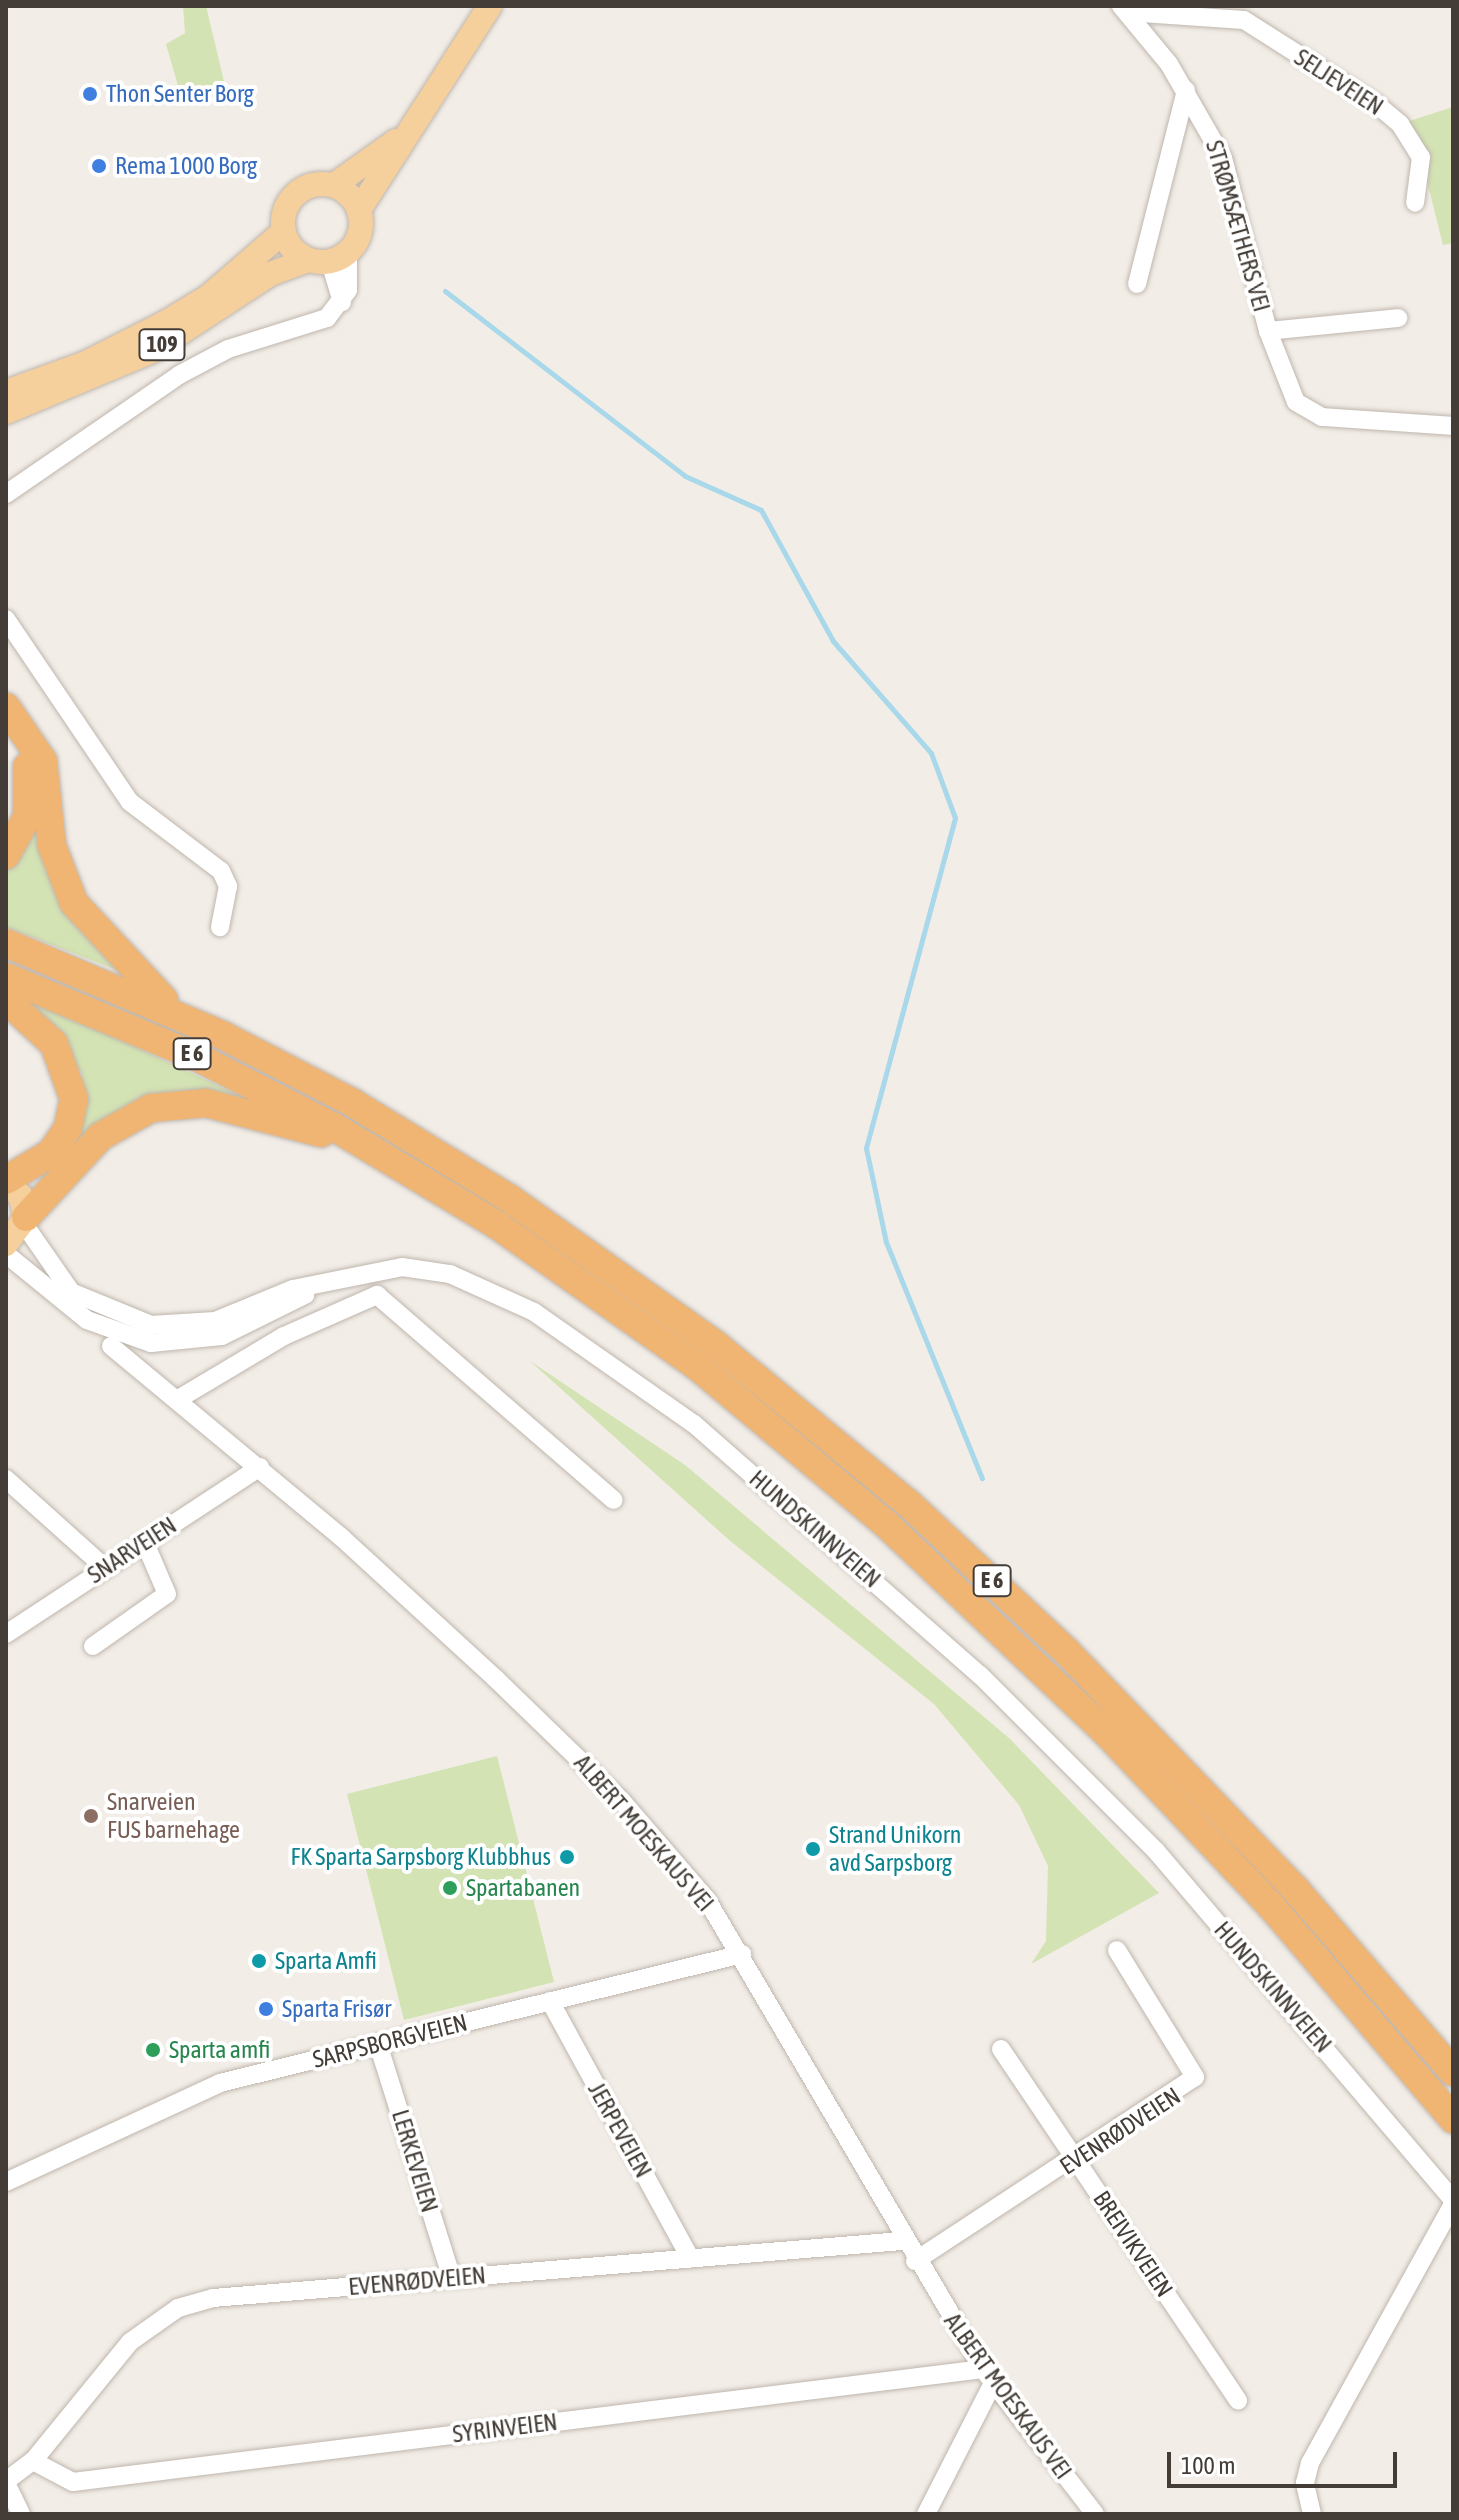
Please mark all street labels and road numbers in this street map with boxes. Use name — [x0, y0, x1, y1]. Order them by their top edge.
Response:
street label: SELJEVEIEN — [1289, 43, 1389, 121]
street label: STRØMSÆTHERS VEI — [1200, 137, 1276, 315]
road number: 109 — [138, 327, 186, 363]
road number: E 6 — [172, 1036, 212, 1072]
street label: HUNDSKINNVEIEN — [743, 1464, 887, 1594]
street label: SNARVEIEN — [82, 1511, 182, 1589]
road number: E 6 — [972, 1563, 1012, 1599]
street label: ALBERT MOESKAUS VEI — [568, 1749, 720, 1917]
street label: HUNDSKINNVEIEN — [1208, 1915, 1338, 2059]
street label: SARPSBORGVEIEN — [310, 2008, 470, 2074]
street label: JERPEVEIEN — [582, 2077, 658, 2183]
street label: EVENRØDVEIEN — [1054, 2081, 1186, 2181]
street label: LERKEVEIEN — [386, 2106, 444, 2216]
street label: BREIVIKVEIEN — [1087, 2185, 1179, 2303]
street label: EVENRØDVEIEN — [347, 2261, 487, 2301]
street label: ALBERT MOESKAUS VEI — [938, 2307, 1078, 2485]
street label: SYRINVEIEN — [451, 2407, 559, 2449]

